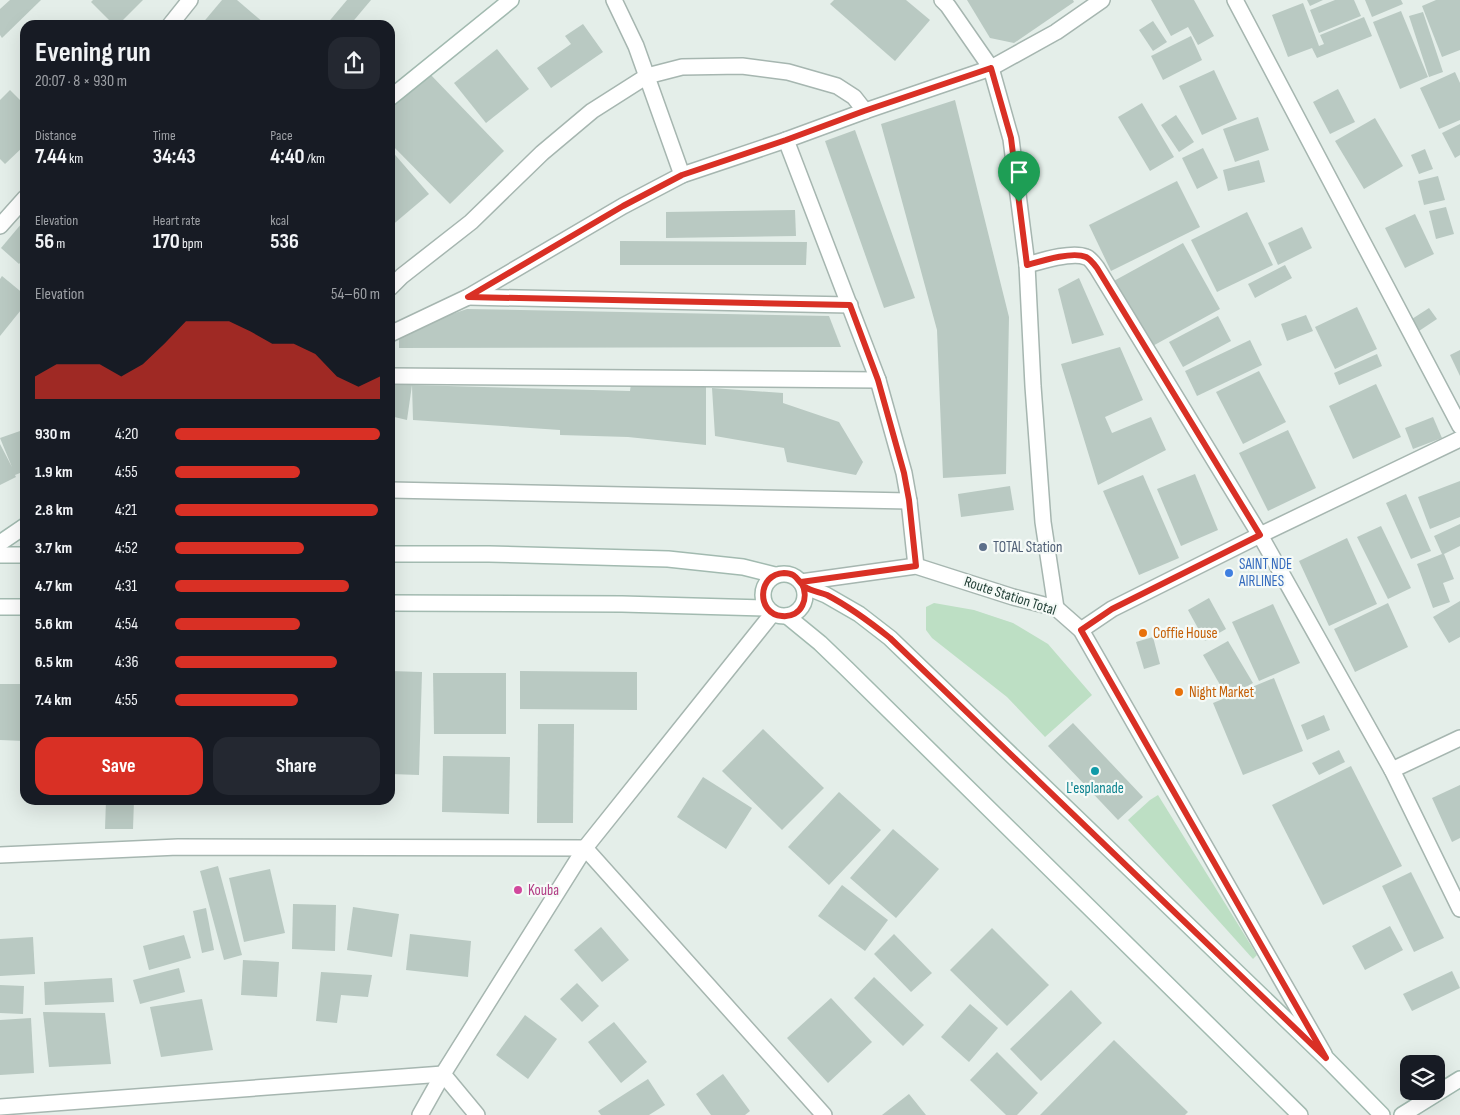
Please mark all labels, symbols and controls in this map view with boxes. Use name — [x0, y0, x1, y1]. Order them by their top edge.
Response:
text: Evening run — [35, 36, 151, 69]
button: share — [328, 37, 380, 89]
text: 20:07 · 8 × 930 m — [35, 72, 127, 91]
text: Distance — [35, 127, 76, 144]
text: Time — [153, 127, 176, 144]
text: Pace — [270, 127, 293, 144]
text: 7.44 — [35, 144, 67, 169]
text: 34:43 — [153, 144, 196, 169]
text: 4:40 — [270, 144, 305, 169]
text: km — [67, 150, 83, 167]
text: /km — [305, 150, 325, 167]
pin — [998, 151, 1040, 202]
icon: arrive — [1005, 158, 1033, 186]
text: Elevation — [35, 212, 78, 229]
text: Heart rate — [153, 212, 200, 229]
text: kcal — [270, 212, 289, 229]
text: 56 — [35, 229, 54, 254]
text: 170 — [153, 229, 180, 254]
text: 536 — [270, 229, 299, 254]
text: m — [54, 235, 65, 252]
text: bpm — [180, 235, 203, 252]
text: Elevation — [35, 285, 84, 304]
text: 54–60 m — [331, 285, 380, 304]
text: 930 m — [35, 425, 70, 444]
text: 4:20 — [115, 425, 138, 444]
text: 1.9 km — [35, 463, 73, 482]
text: 4:55 — [115, 463, 138, 482]
text: 2.8 km — [35, 501, 73, 520]
text: 4:21 — [115, 501, 137, 520]
place label: TOTAL Station — [993, 538, 1063, 557]
text: 3.7 km — [35, 539, 72, 558]
text: 4:52 — [115, 539, 138, 558]
marker: TOTAL Station — [977, 541, 989, 553]
place label: SAINT NDE AIRLINES — [1238, 555, 1292, 591]
marker: SAINT NDE AIRLINES — [1223, 567, 1235, 579]
street label: Route Station Total — [962, 572, 1058, 620]
text: 4.7 km — [35, 577, 72, 596]
text: 4:31 — [115, 577, 137, 596]
text: 5.6 km — [35, 615, 73, 634]
text: 4:54 — [115, 615, 138, 634]
place label: Coffie House — [1153, 624, 1218, 643]
marker: Coffie House — [1137, 627, 1149, 639]
text: 6.5 km — [35, 653, 73, 672]
text: 4:36 — [115, 653, 138, 672]
place label: Night Market — [1189, 683, 1254, 702]
marker: Night Market — [1173, 686, 1185, 698]
text: 7.4 km — [35, 691, 72, 710]
text: 4:55 — [115, 691, 138, 710]
button: Save — [35, 737, 203, 795]
button: Share — [213, 737, 380, 795]
marker: L'esplanade — [1089, 765, 1101, 777]
place label: L'esplanade — [1066, 779, 1124, 798]
place label: Kouba — [528, 881, 559, 900]
marker: Kouba — [512, 884, 524, 896]
map controls — [1400, 1055, 1445, 1100]
button: layers — [1400, 1055, 1445, 1100]

